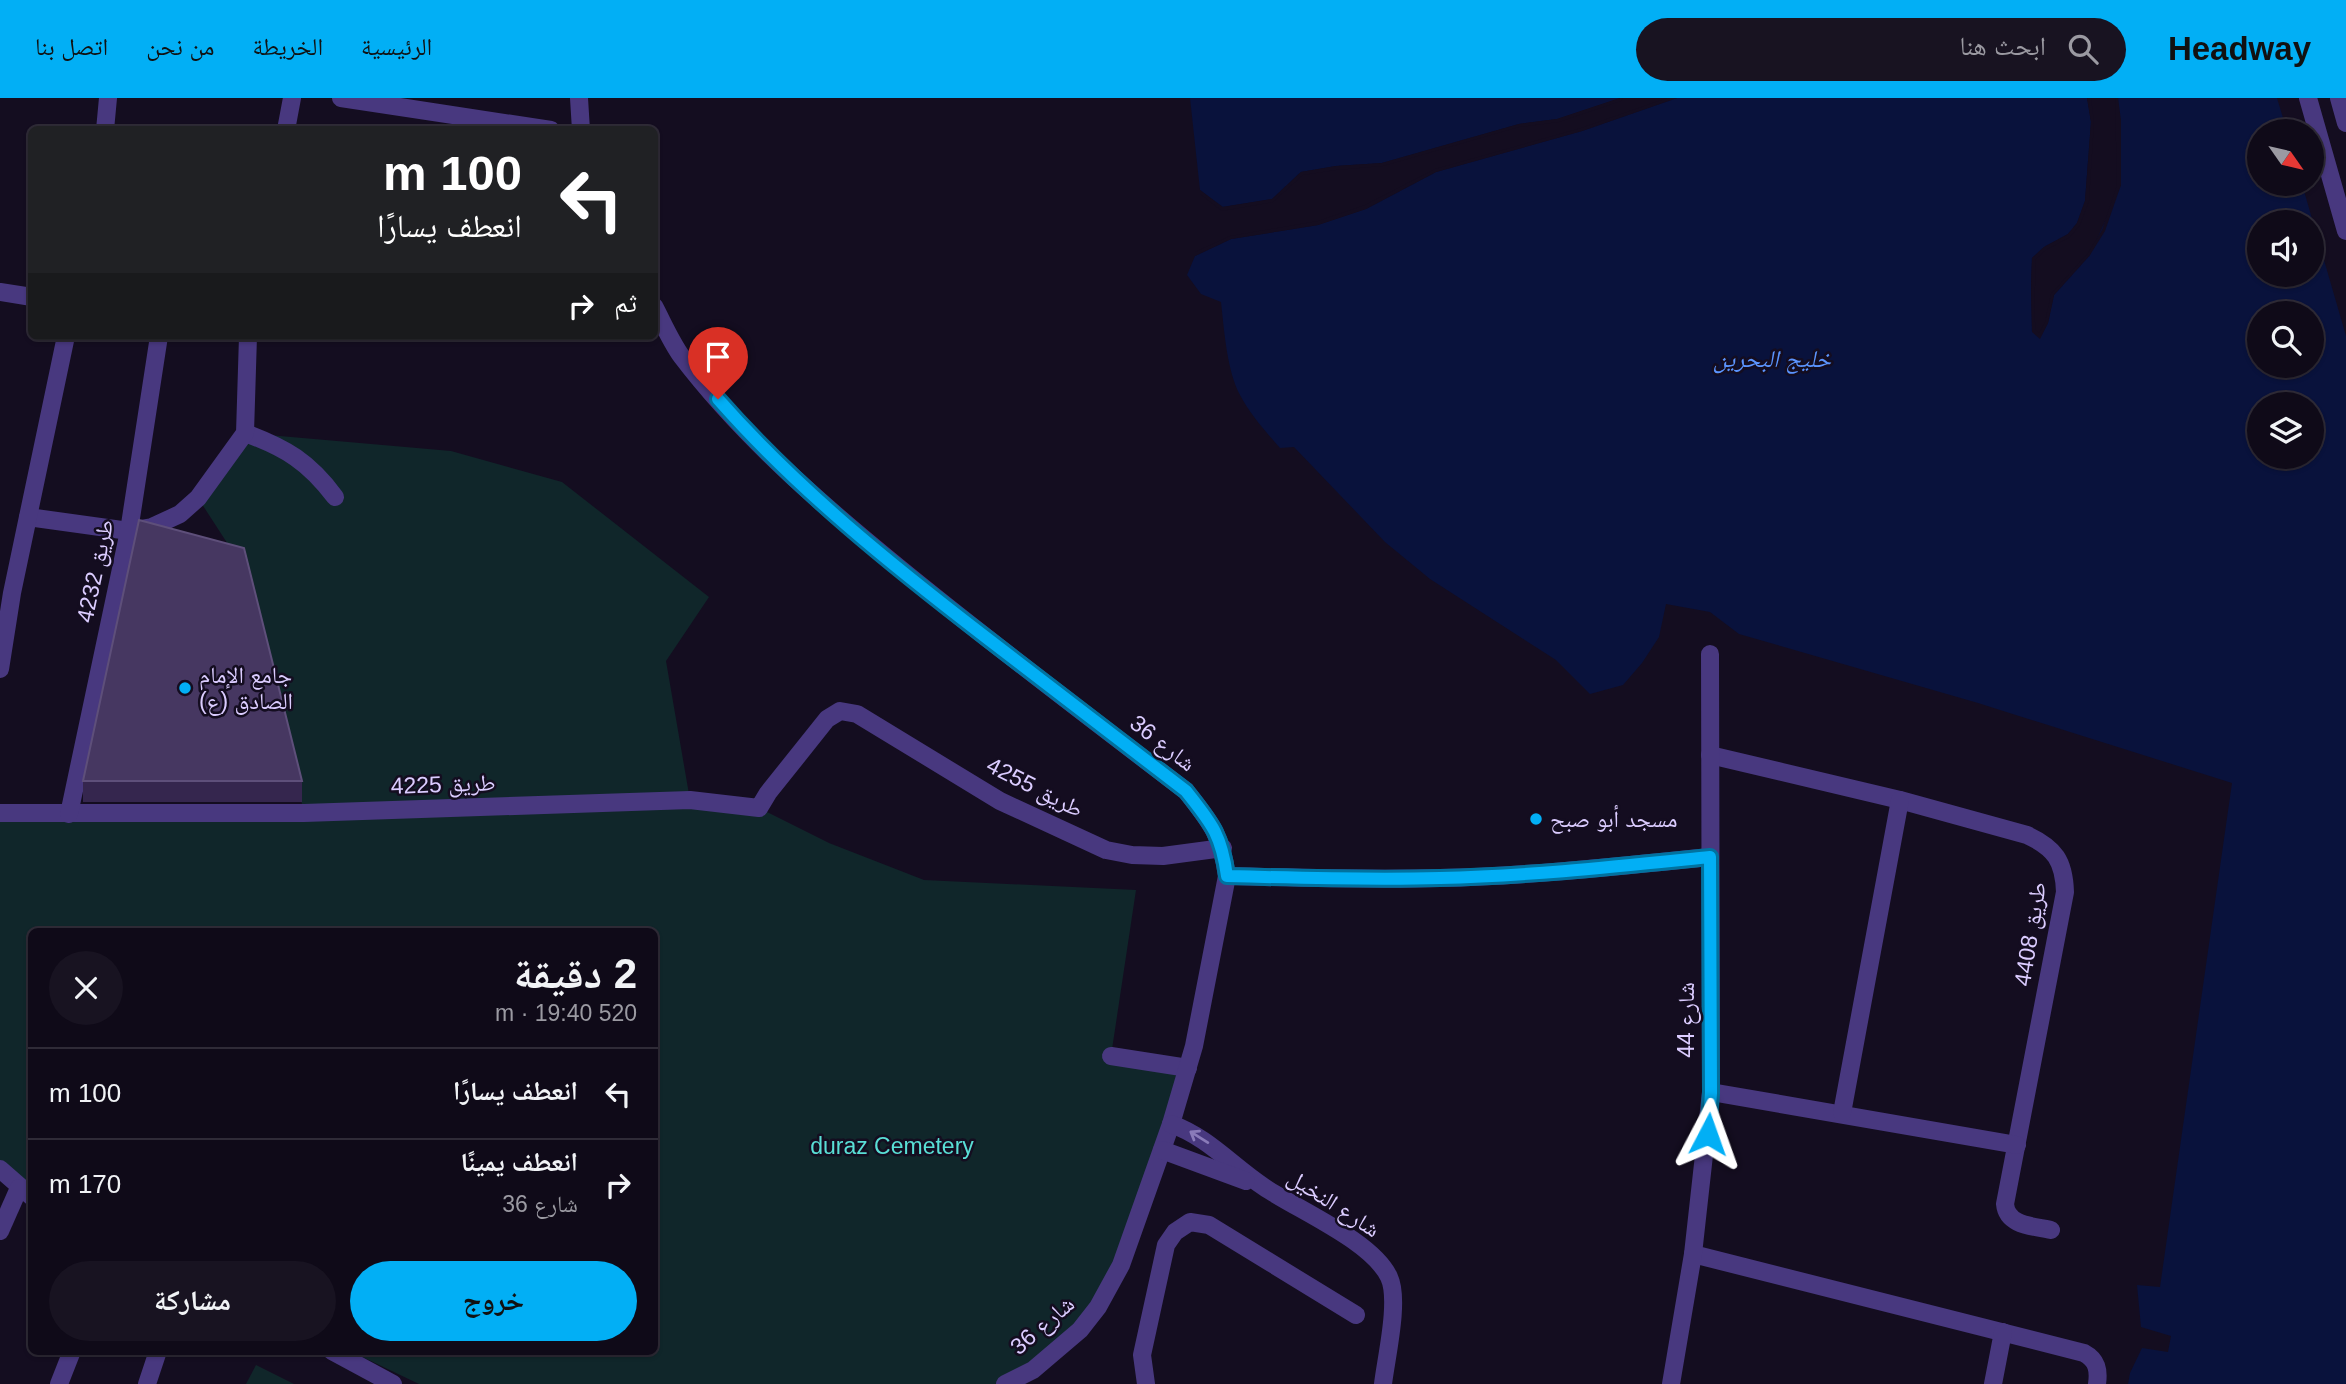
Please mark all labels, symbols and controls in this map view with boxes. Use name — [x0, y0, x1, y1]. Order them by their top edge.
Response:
search box — [1636, 18, 2126, 81]
icon: search — [2064, 30, 2102, 68]
text: Headway — [2168, 30, 2311, 67]
text: ابحث هنا — [1959, 31, 2046, 61]
text: اتصل بنا — [35, 33, 108, 60]
text: من نحن — [146, 33, 214, 60]
text: الخريطة — [252, 33, 323, 60]
text: الرئيسية — [361, 33, 432, 60]
north arrow — [2247, 119, 2324, 196]
map controls — [2247, 119, 2324, 469]
text: 100 m — [383, 146, 522, 200]
icon: left — [546, 154, 637, 245]
text: انعطف يسارًا — [377, 208, 522, 244]
button: sound — [2247, 210, 2324, 287]
icon: right — [562, 287, 600, 325]
text: ثم — [614, 288, 637, 318]
button: search — [2247, 301, 2324, 378]
pin — [688, 327, 748, 399]
icon: arrive — [699, 338, 737, 376]
water label: خليج البحرين — [1713, 345, 1832, 374]
button: layers — [2247, 392, 2324, 469]
street label: طريق 4232 — [71, 517, 120, 625]
place label: جامع الإمام الصادق (ع) — [199, 662, 293, 716]
marker: جامع الإمام الصادق (ع) — [177, 680, 193, 696]
street label: شارع 36 — [1124, 709, 1201, 778]
street label: طريق 4255 — [982, 752, 1088, 823]
street label: طريق 4225 — [390, 769, 496, 800]
place label: مسجد أبو صبح — [1550, 805, 1677, 834]
marker: مسجد أبو صبح — [1528, 811, 1544, 827]
street label: طريق 4408 — [2009, 880, 2052, 988]
text: 2 دقيقة — [514, 950, 637, 997]
button: close — [49, 951, 123, 1025]
street label: شارع 44 — [1673, 982, 1701, 1058]
text: 520 m · 19:40 — [495, 1000, 637, 1026]
icon: left — [599, 1075, 637, 1113]
text: انعطف يسارًا — [453, 1076, 578, 1106]
text: 100 m — [49, 1078, 121, 1108]
position arrow — [1671, 1097, 1745, 1171]
one-way arrow — [1190, 1130, 1210, 1144]
park label: duraz Cemetery — [810, 1133, 974, 1159]
text: انعطف يمينًا — [461, 1147, 578, 1177]
street label: شارع النخيل — [1282, 1164, 1385, 1244]
icon: right — [599, 1166, 637, 1204]
text: 170 m — [49, 1169, 121, 1199]
text: شارع 36 — [502, 1191, 578, 1217]
button: مشاركة — [49, 1261, 336, 1341]
button: خروج — [350, 1261, 637, 1341]
street label: شارع 36 — [1005, 1290, 1080, 1361]

